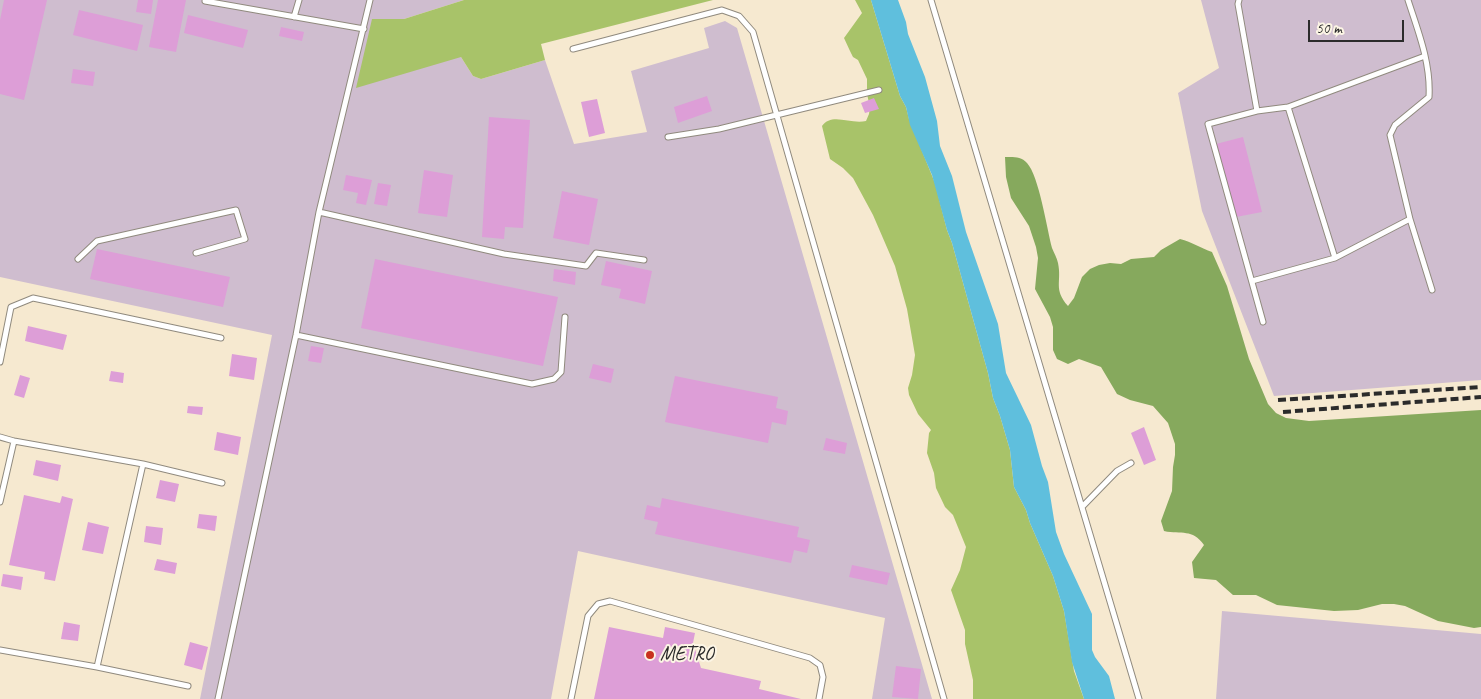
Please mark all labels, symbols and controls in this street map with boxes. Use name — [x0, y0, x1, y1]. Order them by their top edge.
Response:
scale bar — [1311, 10, 1407, 42]
text: 50 m — [1316, 19, 1342, 38]
place label: METRO — [660, 643, 713, 667]
marker: METRO — [644, 649, 656, 661]

